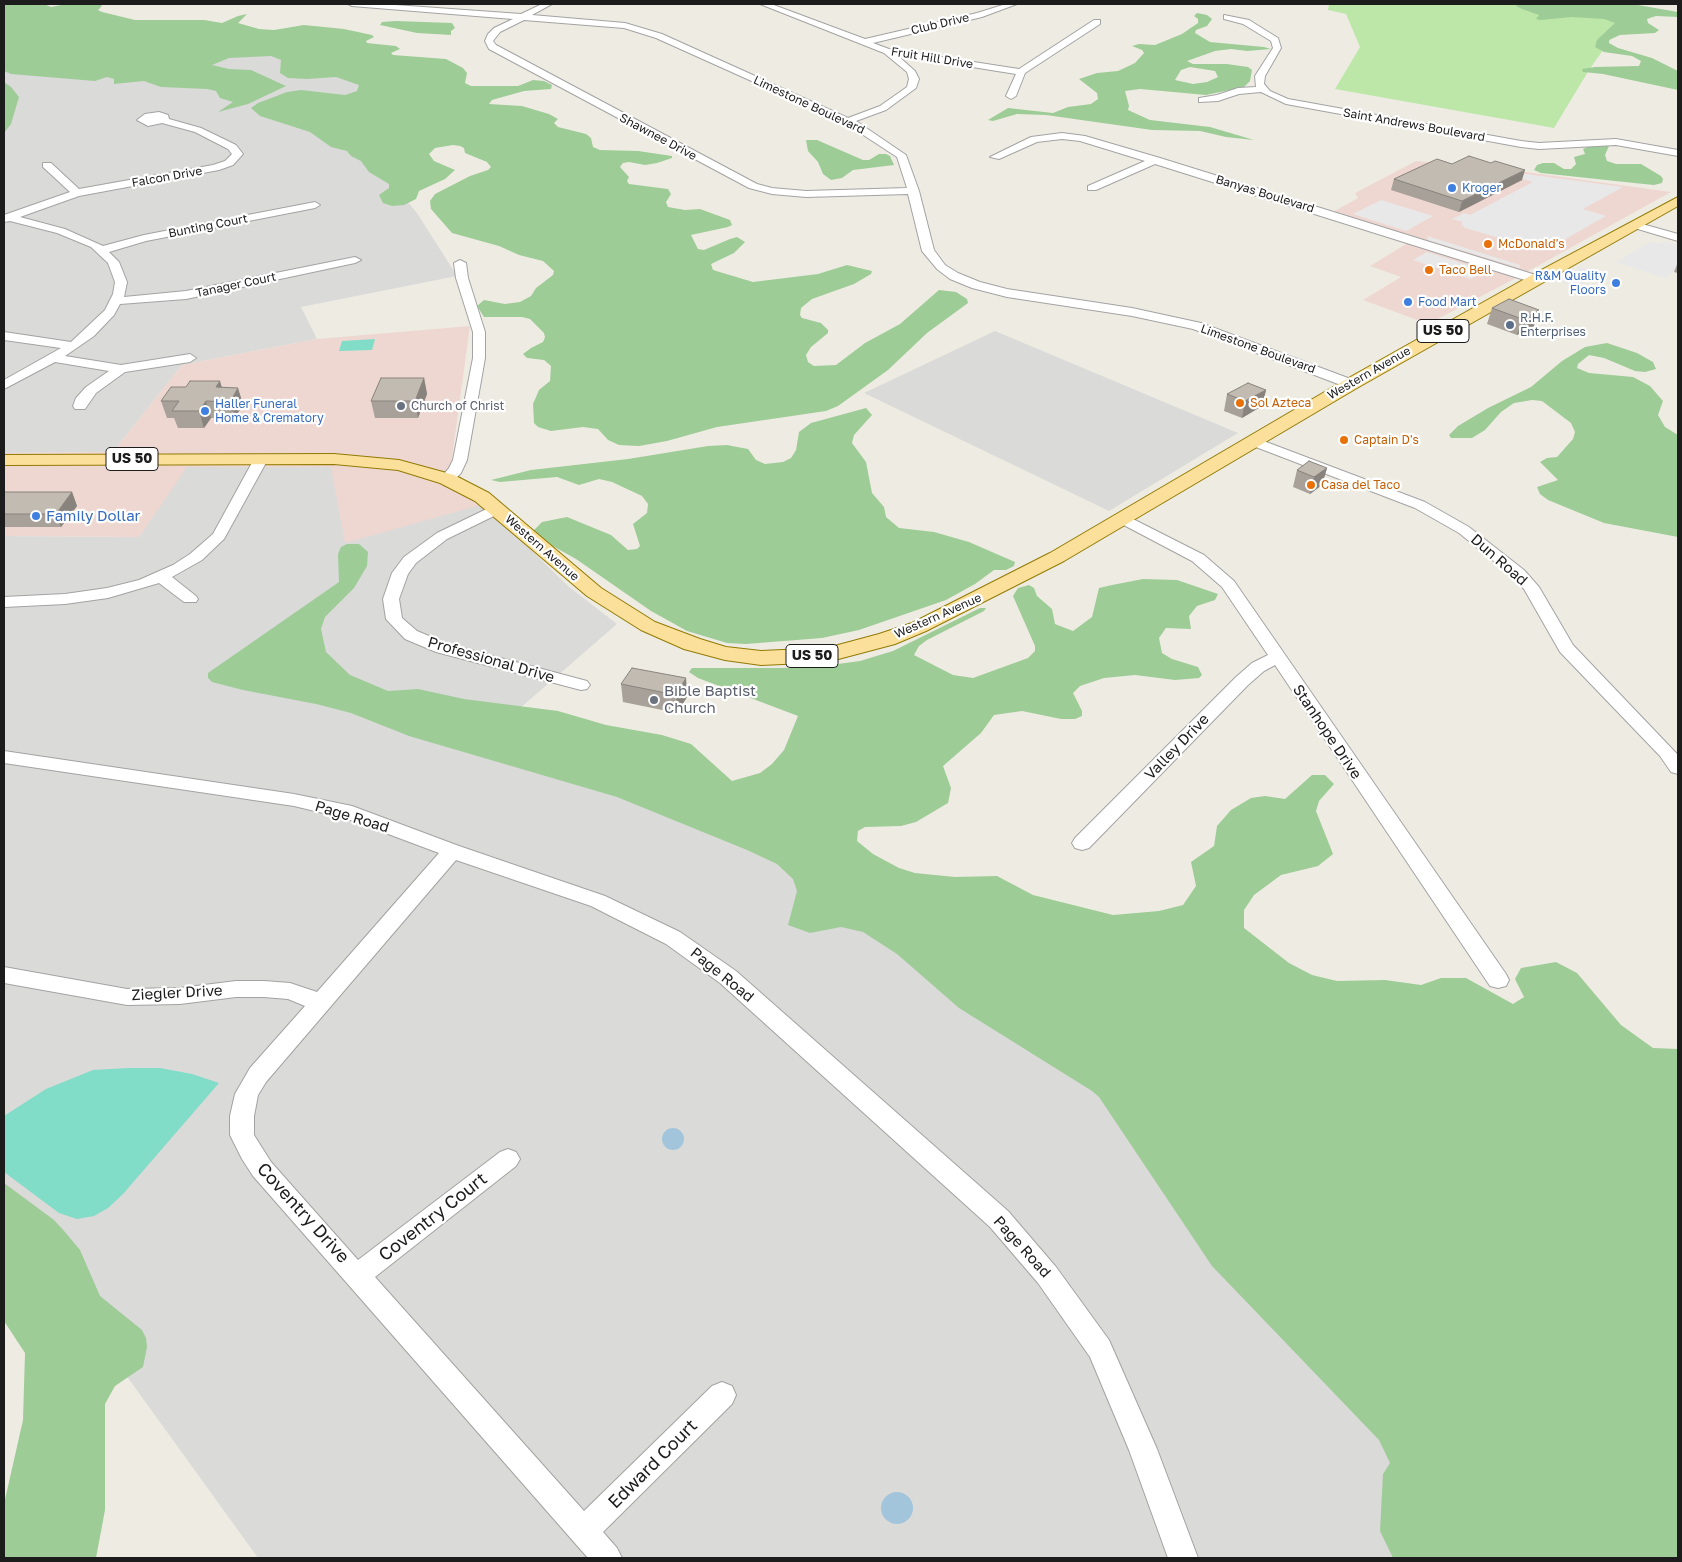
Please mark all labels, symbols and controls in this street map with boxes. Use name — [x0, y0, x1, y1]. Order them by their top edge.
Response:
street label: Club Drive — [909, 10, 971, 38]
street label: Fruit Hill Drive — [890, 44, 974, 72]
street label: Limestone Boulevard — [751, 73, 867, 137]
street label: Saint Andrews Boulevard — [1342, 105, 1486, 145]
street label: Shawnee Drive — [617, 111, 699, 163]
street label: Falcon Drive — [131, 164, 203, 190]
street label: Banyas Boulevard — [1214, 172, 1316, 216]
place label: Kroger — [1462, 181, 1501, 195]
marker: Kroger — [1446, 182, 1458, 194]
street label: Bunting Court — [167, 211, 249, 241]
place label: McDonald's — [1498, 237, 1565, 251]
marker: McDonald's — [1482, 238, 1494, 250]
place label: Taco Bell — [1439, 263, 1492, 277]
marker: Taco Bell — [1423, 264, 1435, 276]
street label: Tanager Court — [195, 269, 277, 301]
place label: R&M Quality Floors — [1535, 269, 1606, 297]
marker: R&M Quality Floors — [1610, 277, 1622, 289]
place label: Food Mart — [1418, 295, 1477, 309]
marker: Food Mart — [1402, 296, 1414, 308]
place label: R.H.F. Enterprises — [1520, 311, 1586, 339]
marker: R.H.F. Enterprises — [1504, 319, 1516, 331]
road number: US 50 — [1417, 320, 1469, 342]
street label: Limestone Boulevard — [1199, 321, 1317, 377]
street label: Western Avenue — [1325, 343, 1413, 403]
place label: Sol Azteca — [1250, 396, 1311, 410]
place label: Haller Funeral Home & Crematory — [215, 397, 324, 425]
marker: Sol Azteca — [1234, 397, 1246, 409]
place label: Church of Christ — [411, 399, 504, 413]
marker: Church of Christ — [395, 400, 407, 412]
marker: Haller Funeral Home & Crematory — [199, 405, 211, 417]
place label: Captain D's — [1354, 433, 1419, 447]
marker: Captain D's — [1338, 434, 1350, 446]
road number: US 50 — [106, 448, 158, 470]
place label: Casa del Taco — [1321, 478, 1400, 492]
marker: Casa del Taco — [1305, 479, 1317, 491]
place label: Family Dollar — [46, 507, 140, 525]
marker: Family Dollar — [30, 510, 42, 522]
street label: Western Avenue — [502, 512, 582, 584]
street label: Dun Road — [1467, 530, 1531, 590]
street label: Western Avenue — [892, 590, 984, 642]
street label: Professional Drive — [426, 633, 556, 687]
road number: US 50 — [786, 644, 838, 668]
street label: Stanhope Drive — [1289, 681, 1365, 783]
place label: Bible Baptist Church — [664, 682, 756, 717]
marker: Bible Baptist Church — [648, 694, 660, 706]
street label: Valley Drive — [1141, 710, 1213, 784]
street label: Page Road — [313, 797, 391, 837]
street label: Page Road — [687, 944, 757, 1006]
street label: Ziegler Drive — [131, 982, 223, 1004]
street label: Coventry Drive — [252, 1158, 354, 1268]
street label: Coventry Court — [375, 1168, 491, 1266]
street label: Page Road — [990, 1213, 1054, 1281]
street label: Edward Court — [604, 1415, 702, 1513]

